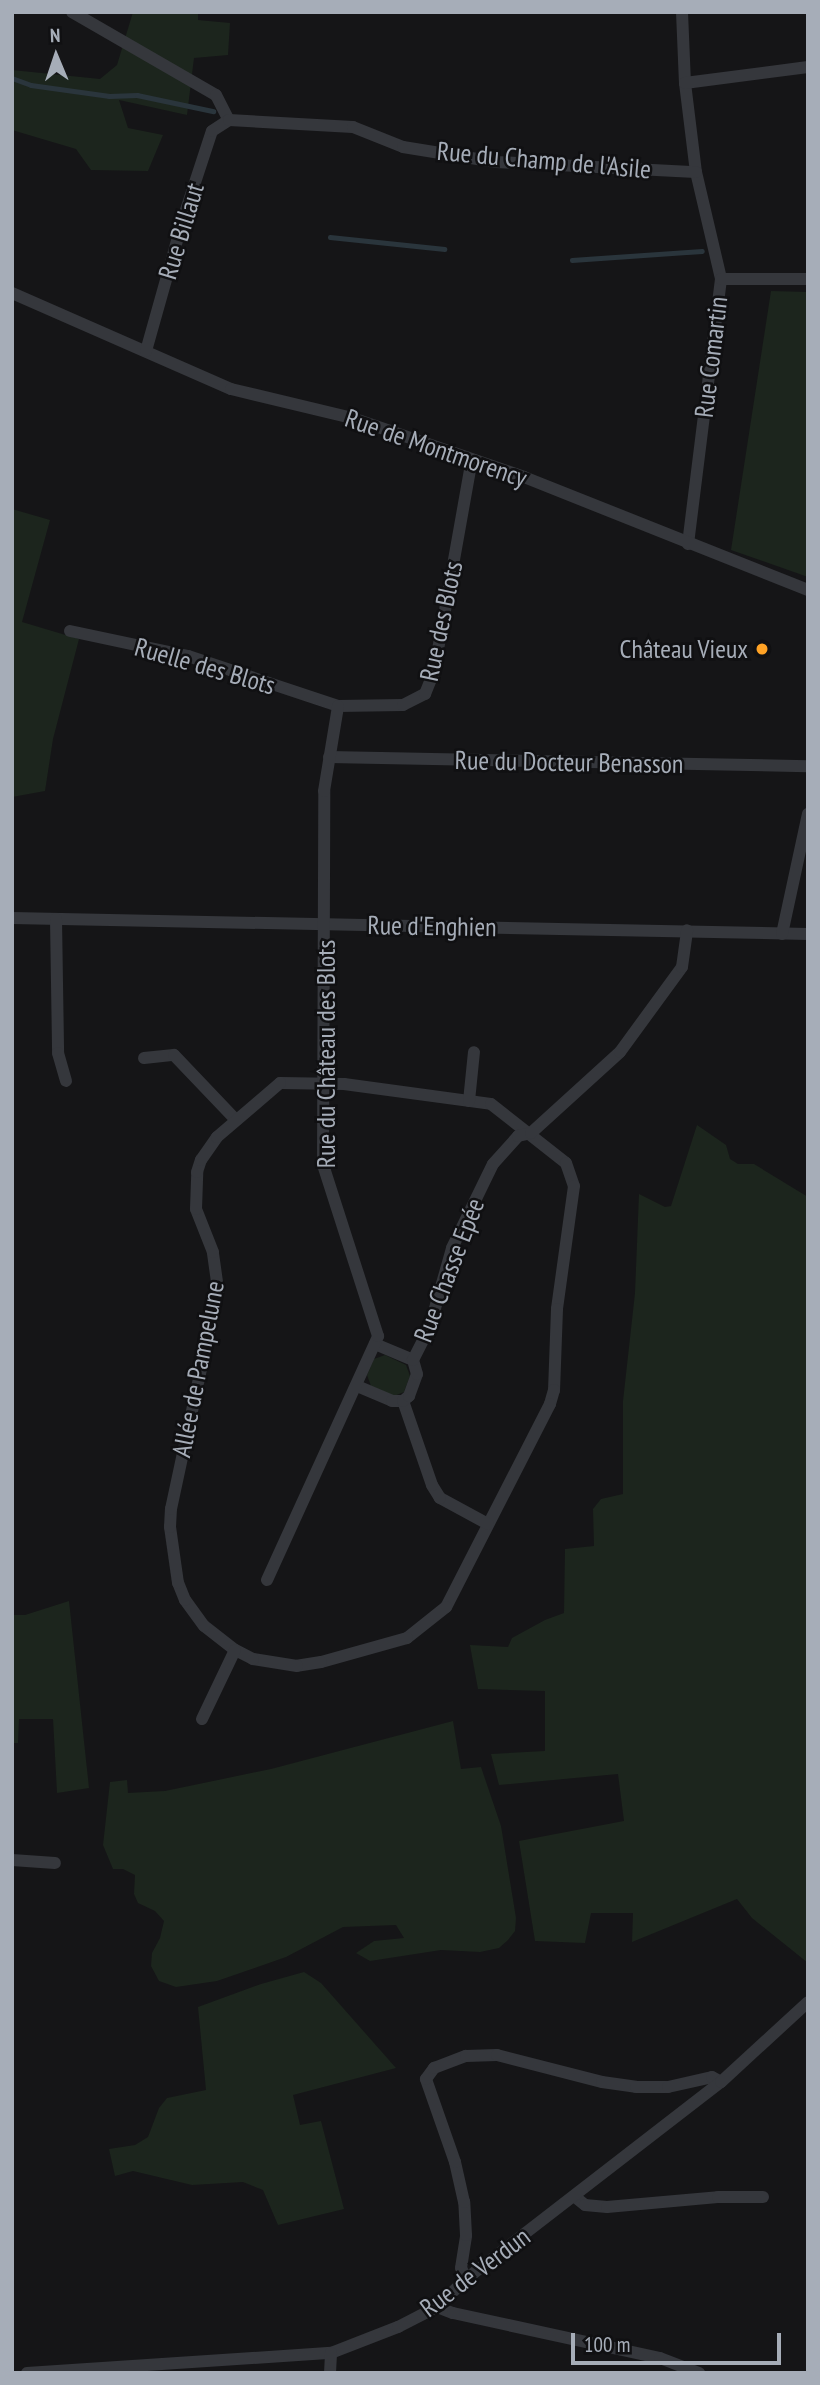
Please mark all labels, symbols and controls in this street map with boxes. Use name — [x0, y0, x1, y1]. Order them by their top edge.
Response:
north arrow — [21, 21, 91, 91]
text: N — [50, 23, 61, 47]
street label: Rue du Champ de l'Asile — [436, 135, 652, 185]
street label: Rue Billaut — [152, 179, 210, 283]
street label: Rue Comartin — [688, 295, 734, 419]
street label: Rue de Montmorency — [341, 402, 531, 494]
street label: Rue des Blots — [413, 558, 469, 684]
street label: Ruelle des Blots — [131, 631, 279, 701]
place label: Château Vieux — [619, 633, 748, 665]
marker: Château Vieux — [754, 641, 770, 657]
street label: Rue du Docteur Benasson — [454, 744, 684, 780]
street label: Rue d'Enghien — [367, 909, 497, 943]
street label: Rue du Château des Blots — [310, 940, 342, 1168]
street label: Rue Chasse Epée — [407, 1194, 491, 1346]
street label: Allée de Pampelune — [166, 1278, 230, 1460]
street label: Rue de Verdun — [414, 2220, 536, 2324]
scale bar — [575, 2318, 785, 2362]
text: 100 m — [584, 2331, 630, 2358]

